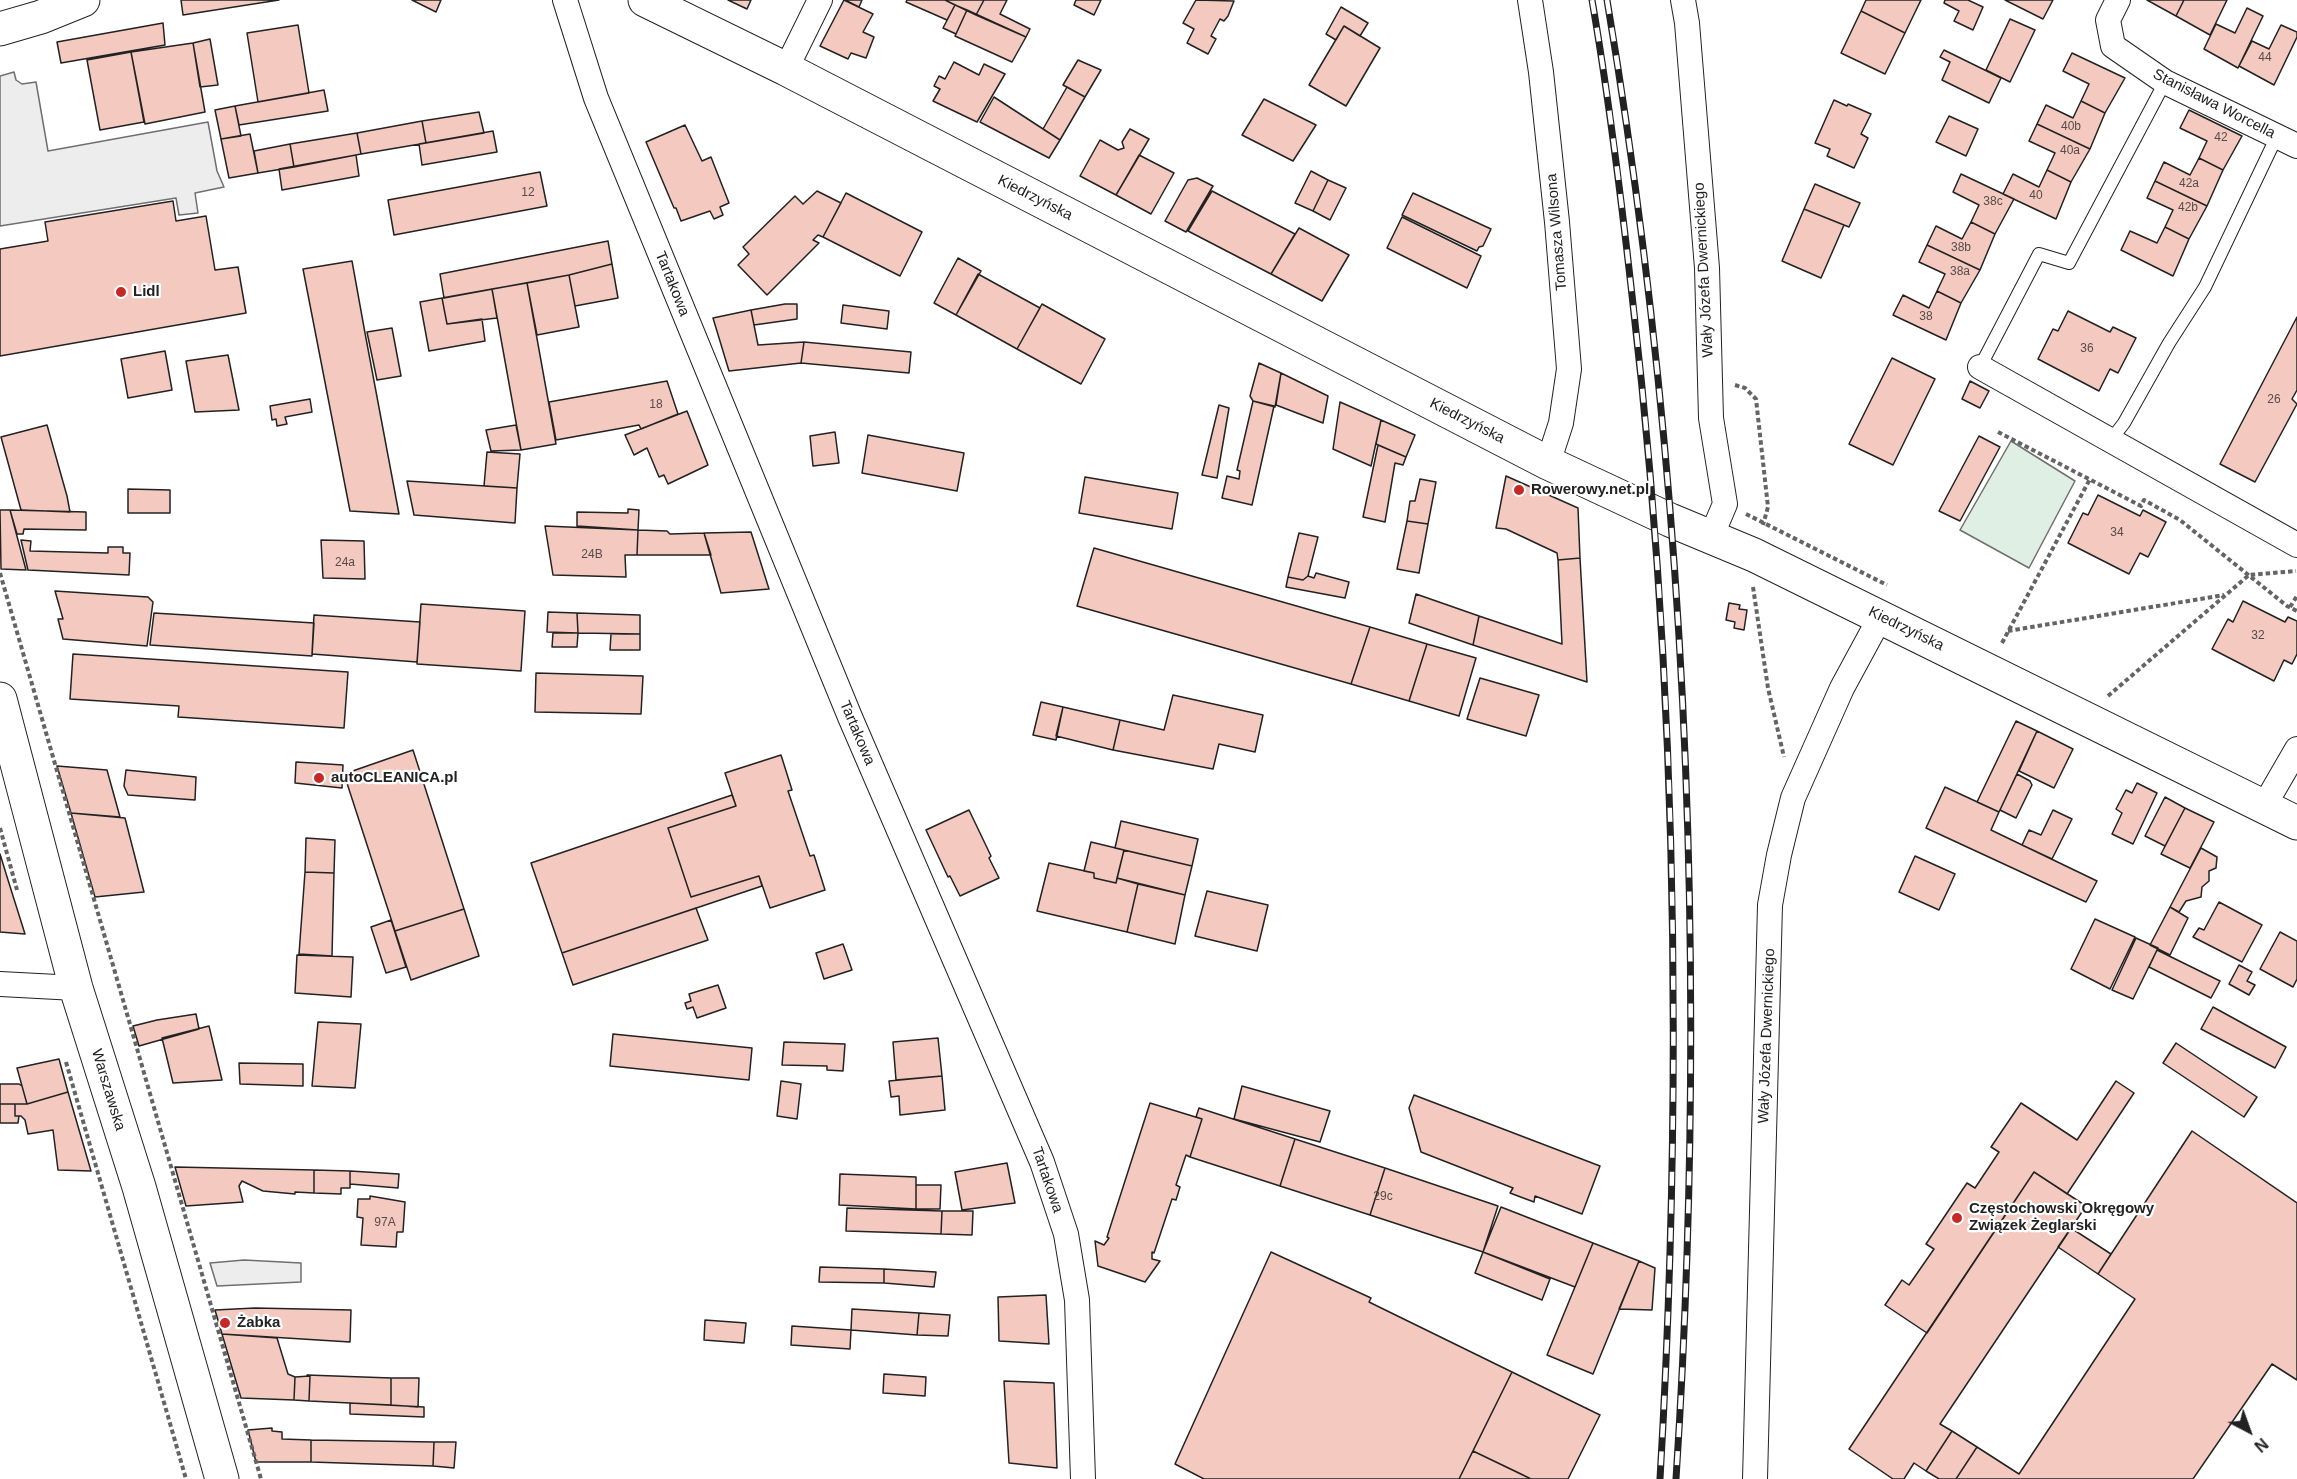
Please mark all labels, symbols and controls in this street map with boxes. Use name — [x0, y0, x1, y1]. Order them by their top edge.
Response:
house number: 44 — [2258, 51, 2272, 65]
street label: Stanisława Worcella — [2150, 65, 2278, 143]
house number: 40b — [2061, 120, 2081, 134]
house number: 42 — [2214, 131, 2228, 145]
house number: 40a — [2060, 144, 2080, 158]
street label: Kiedrzyńska — [995, 171, 1075, 225]
street label: Tomasza Wilsona — [1543, 173, 1571, 291]
house number: 42a — [2179, 177, 2199, 191]
street label: Wały Józefa Dwernickiego — [1690, 182, 1718, 358]
house number: 12 — [521, 186, 535, 200]
house number: 40 — [2029, 189, 2043, 203]
house number: 38c — [1983, 195, 2003, 209]
house number: 42b — [2178, 201, 2198, 215]
house number: 38b — [1951, 241, 1971, 255]
street label: Tartakowa — [651, 249, 693, 319]
house number: 38a — [1950, 265, 1970, 279]
place label: Lidl — [133, 283, 160, 301]
marker: Lidl — [114, 285, 128, 299]
house number: 38 — [1919, 310, 1933, 324]
house number: 36 — [2080, 342, 2094, 356]
house number: 26 — [2267, 393, 2281, 407]
street label: Kiedrzyńska — [1427, 394, 1507, 448]
house number: 18 — [649, 398, 663, 412]
place label: Rowerowy.net.pl — [1531, 481, 1649, 499]
marker: Rowerowy.net.pl — [1512, 483, 1526, 497]
house number: 34 — [2110, 526, 2124, 540]
house number: 24B — [581, 548, 603, 562]
house number: 24a — [335, 556, 355, 570]
street label: Kiedrzyńska — [1865, 603, 1947, 655]
house number: 32 — [2251, 629, 2265, 643]
street label: Tartakowa — [835, 698, 879, 768]
place label: autoCLEANICA.pl — [331, 769, 458, 787]
marker: autoCLEANICA.pl — [312, 771, 326, 785]
street label: Wały Józefa Dwernickiego — [1755, 948, 1779, 1124]
street label: Warszawska — [87, 1047, 129, 1133]
street label: Tartakowa — [1027, 1145, 1067, 1215]
house number: 29c — [1373, 1190, 1393, 1204]
place label: Częstochowski Okręgowy Związek Żeglarski — [1969, 1200, 2154, 1235]
marker: Częstochowski Okręgowy Związek Żeglarski — [1950, 1211, 1964, 1225]
house number: 97A — [374, 1216, 396, 1230]
place label: Żabka — [237, 1314, 280, 1332]
marker: Żabka — [218, 1316, 232, 1330]
north arrow — [2219, 1401, 2279, 1461]
text: N — [2251, 1435, 2271, 1455]

